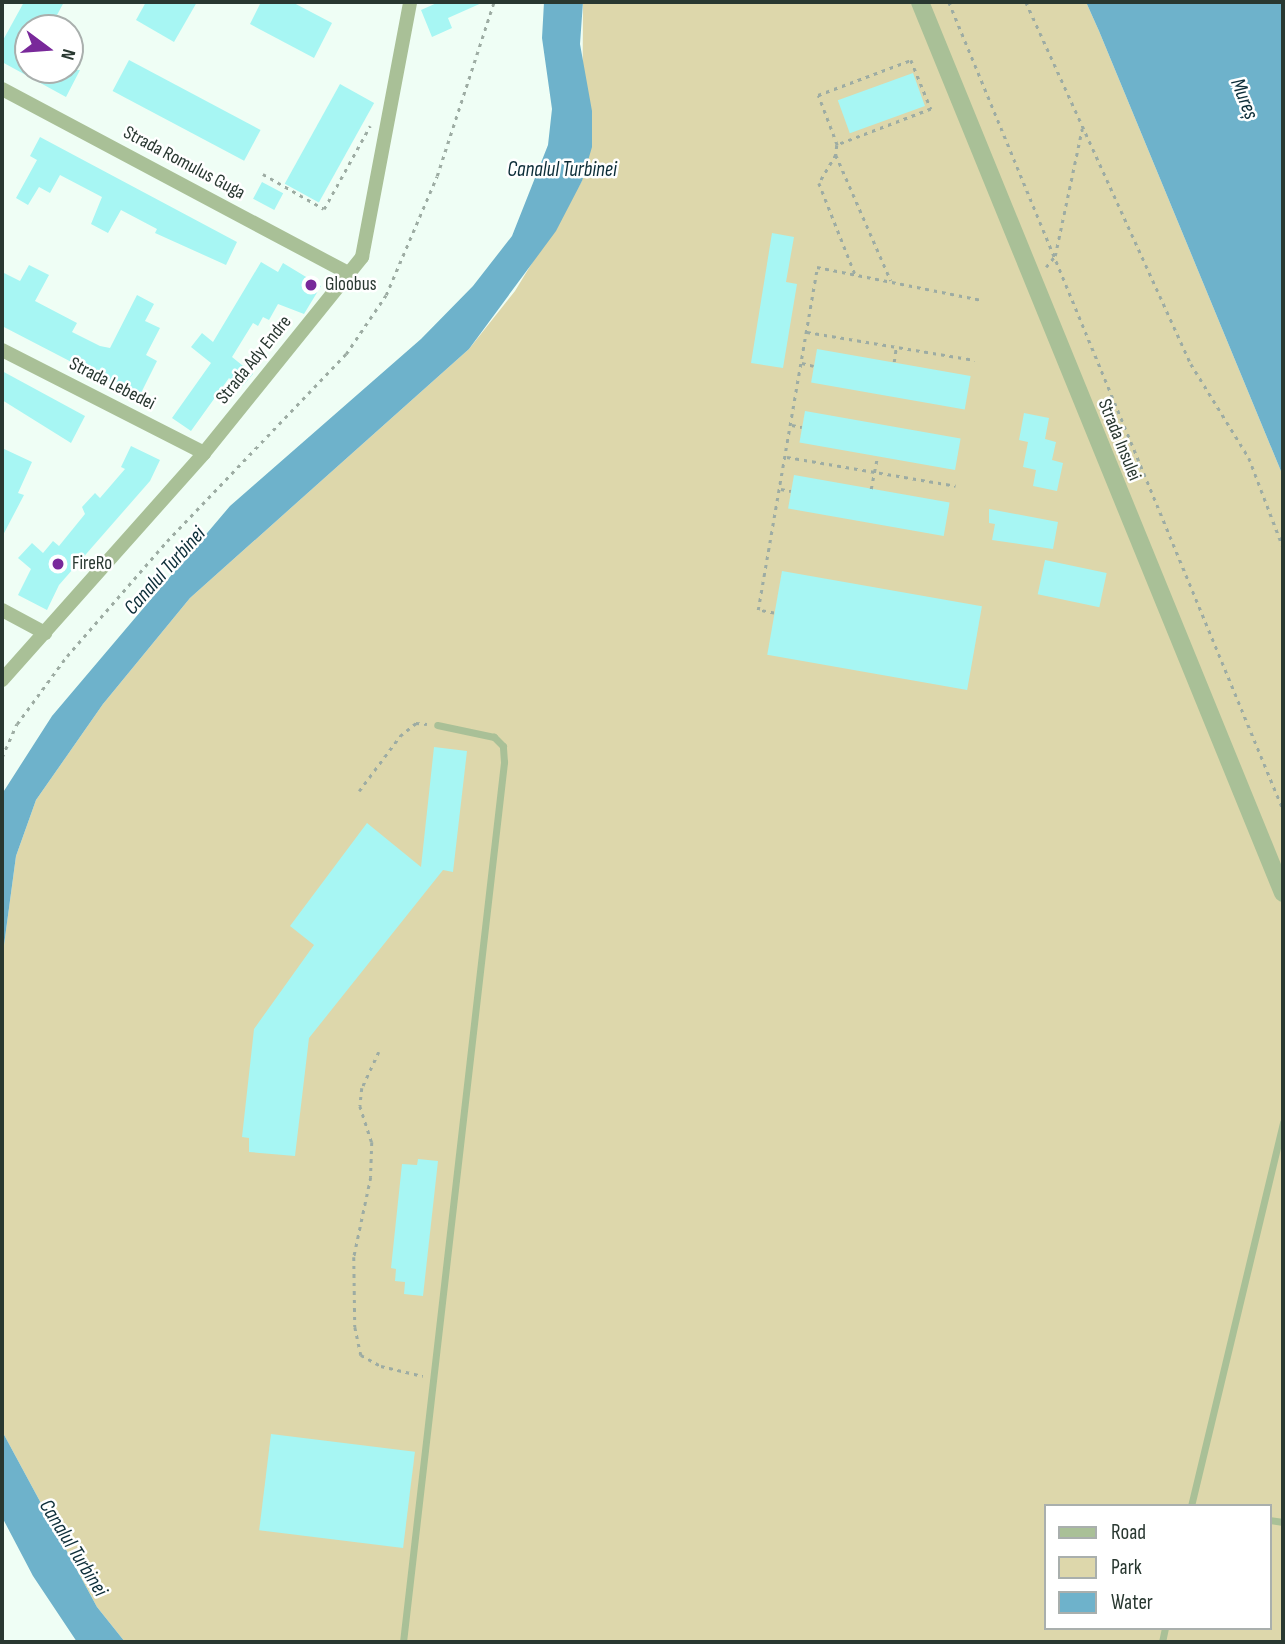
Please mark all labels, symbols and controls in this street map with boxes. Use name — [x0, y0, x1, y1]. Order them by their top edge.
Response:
north arrow — [14, 14, 84, 84]
text: N — [55, 46, 80, 62]
water label: Mureș — [1224, 75, 1264, 123]
street label: Strada Romulus Guga — [119, 121, 249, 205]
water label: Canalul Turbinei — [507, 157, 617, 183]
place label: Gloobus — [325, 274, 376, 296]
marker: Gloobus — [303, 277, 319, 293]
street label: Strada Ady Endre — [211, 311, 297, 409]
street label: Strada Lebedei — [65, 353, 159, 415]
street label: Strada Insulei — [1092, 396, 1146, 484]
water label: Canalul Turbinei — [119, 522, 211, 620]
place label: FireRo — [72, 553, 112, 575]
marker: FireRo — [50, 556, 66, 572]
water label: Canalul Turbinei — [33, 1495, 113, 1601]
legend — [1044, 1504, 1271, 1630]
text: Road — [1111, 1520, 1146, 1545]
text: Park — [1111, 1555, 1142, 1580]
text: Water — [1111, 1590, 1153, 1615]

